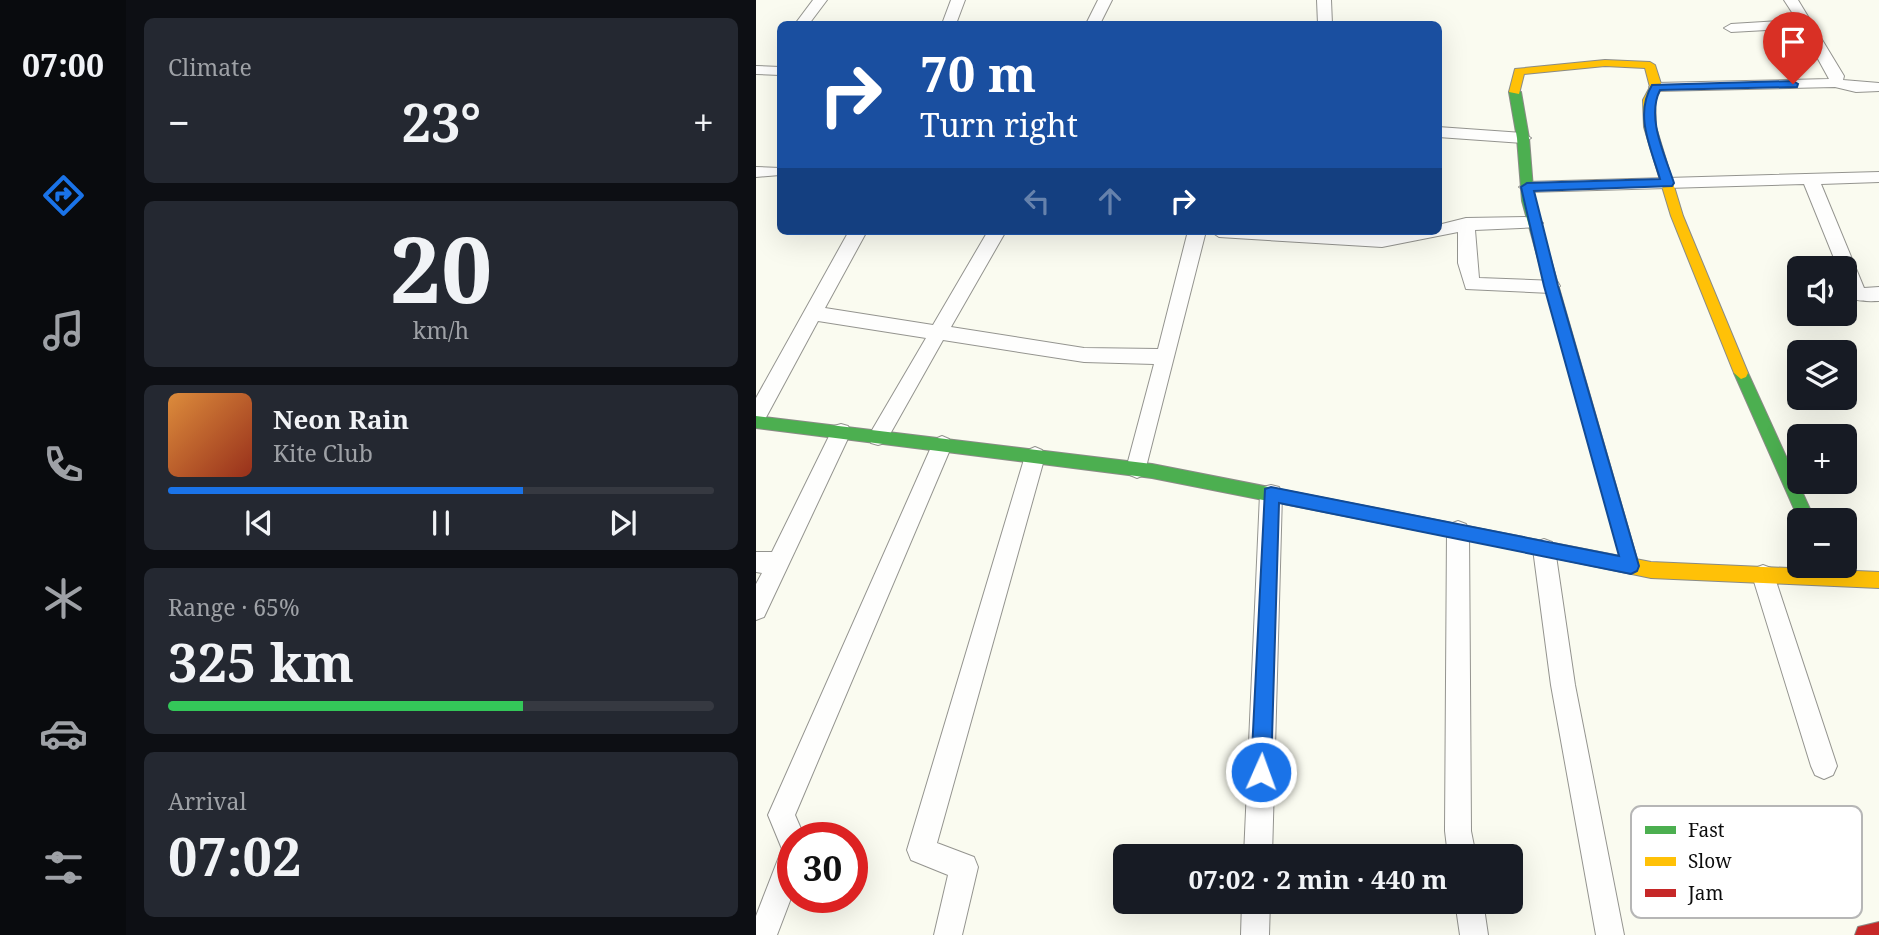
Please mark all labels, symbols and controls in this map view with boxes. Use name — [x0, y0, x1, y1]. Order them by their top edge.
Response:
pin — [1763, 12.0, 1823, 84]
icon: arrive — [1774, 23, 1812, 61]
text: 70 m — [920, 40, 1036, 106]
text: 07:00 — [22, 43, 104, 86]
icon: right — [805, 49, 896, 140]
text: Climate — [168, 51, 252, 83]
text: 23° — [402, 86, 481, 157]
text: − — [168, 96, 190, 148]
text: + — [693, 96, 714, 148]
text: Turn right — [920, 103, 1078, 146]
icon: directions — [39, 171, 88, 220]
icon: left — [1018, 182, 1056, 220]
icon: ahead — [1091, 182, 1129, 220]
icon: right — [1164, 182, 1202, 220]
text: 20 — [390, 206, 492, 330]
map controls — [1787, 256, 1857, 578]
button: sound — [1787, 256, 1857, 326]
icon: music — [39, 306, 88, 355]
text: km/h — [413, 314, 469, 346]
button: layers — [1787, 340, 1857, 410]
text: Neon Rain — [273, 401, 409, 437]
button: + — [1787, 424, 1857, 494]
text: Kite Club — [273, 437, 373, 469]
icon: phone — [39, 440, 88, 489]
icon: previous — [240, 504, 278, 542]
icon: pause — [422, 504, 460, 542]
icon: next — [604, 504, 642, 542]
button: − — [1787, 508, 1857, 578]
icon: climate — [39, 574, 88, 623]
text: Range · 65% — [168, 591, 300, 623]
text: 325 km — [168, 626, 354, 697]
icon: car — [39, 709, 88, 758]
position arrow — [1224, 735, 1298, 809]
text: Arrival — [168, 785, 247, 817]
legend — [1631, 806, 1862, 918]
text: Fast — [1688, 817, 1725, 843]
text: 07:02 — [168, 820, 301, 891]
speed limit sign: 30 — [777, 822, 868, 913]
icon: filters — [39, 843, 88, 892]
text: Slow — [1688, 848, 1732, 874]
text: 07:02 · 2 min · 440 m — [1188, 861, 1448, 897]
text: Jam — [1687, 880, 1723, 906]

